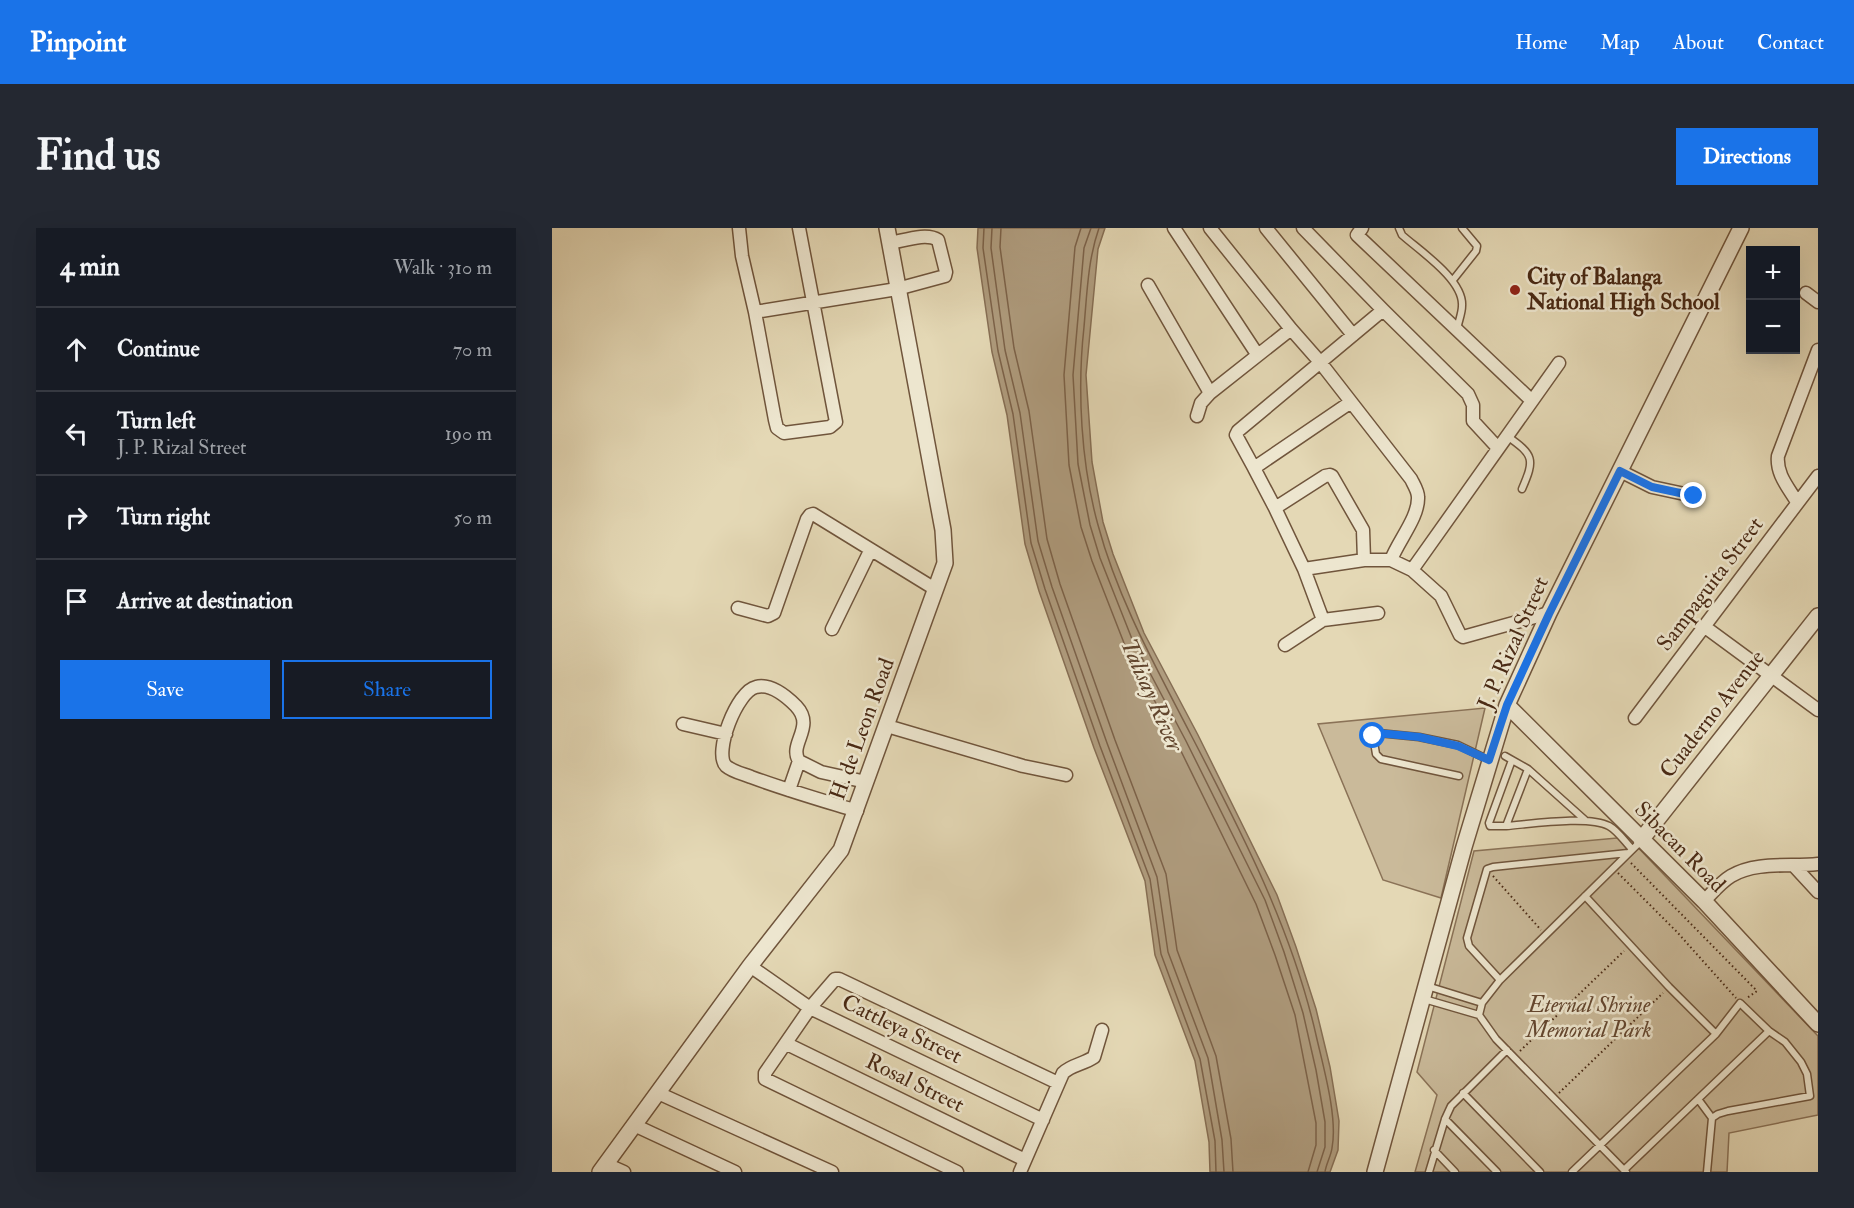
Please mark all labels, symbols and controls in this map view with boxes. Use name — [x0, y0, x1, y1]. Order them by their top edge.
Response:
text: Pinpoint — [30, 25, 126, 60]
text: Home — [1515, 29, 1567, 56]
text: Map — [1600, 29, 1640, 56]
text: About — [1673, 29, 1724, 56]
text: Contact — [1757, 29, 1824, 56]
button: Directions — [1676, 128, 1818, 185]
text: Find us — [36, 130, 160, 182]
map controls — [1746, 246, 1800, 354]
button: + — [1746, 246, 1800, 300]
text: 4 min — [60, 251, 120, 283]
text: Walk · 310 m — [393, 255, 492, 280]
place label: City of Balanga National High School — [1526, 263, 1720, 317]
marker: City of Balanga National High School — [1508, 283, 1522, 297]
button: − — [1746, 300, 1800, 354]
icon: ahead — [60, 333, 93, 366]
text: Continue — [117, 335, 200, 363]
text: 70 m — [453, 337, 492, 362]
text: Turn left — [117, 407, 196, 435]
icon: left — [60, 417, 93, 450]
text: 190 m — [445, 421, 492, 446]
text: J. P. Rizal Street — [117, 435, 247, 460]
route end — [1680, 482, 1706, 508]
icon: right — [60, 501, 93, 534]
text: Turn right — [117, 503, 210, 531]
text: 50 m — [453, 505, 492, 530]
street label: Sampaguita Street — [1651, 512, 1770, 657]
street label: J. P. Rizal Street — [1471, 572, 1555, 715]
icon: arrive — [60, 585, 93, 618]
text: Arrive at destination — [117, 587, 293, 615]
water label: Talisay River — [1113, 633, 1191, 758]
street label: Cuaderno Avenue — [1653, 644, 1771, 784]
street label: H. de Leon Road — [823, 654, 901, 804]
button: Save — [60, 660, 270, 719]
button: Share — [282, 660, 492, 719]
route start — [1359, 722, 1385, 748]
street label: Sibacan Road — [1629, 796, 1732, 899]
street label: Cattleya Street — [837, 988, 967, 1070]
park label: Eternal Shrine Memorial Park — [1524, 991, 1652, 1044]
street label: Rosal Street — [861, 1047, 969, 1119]

